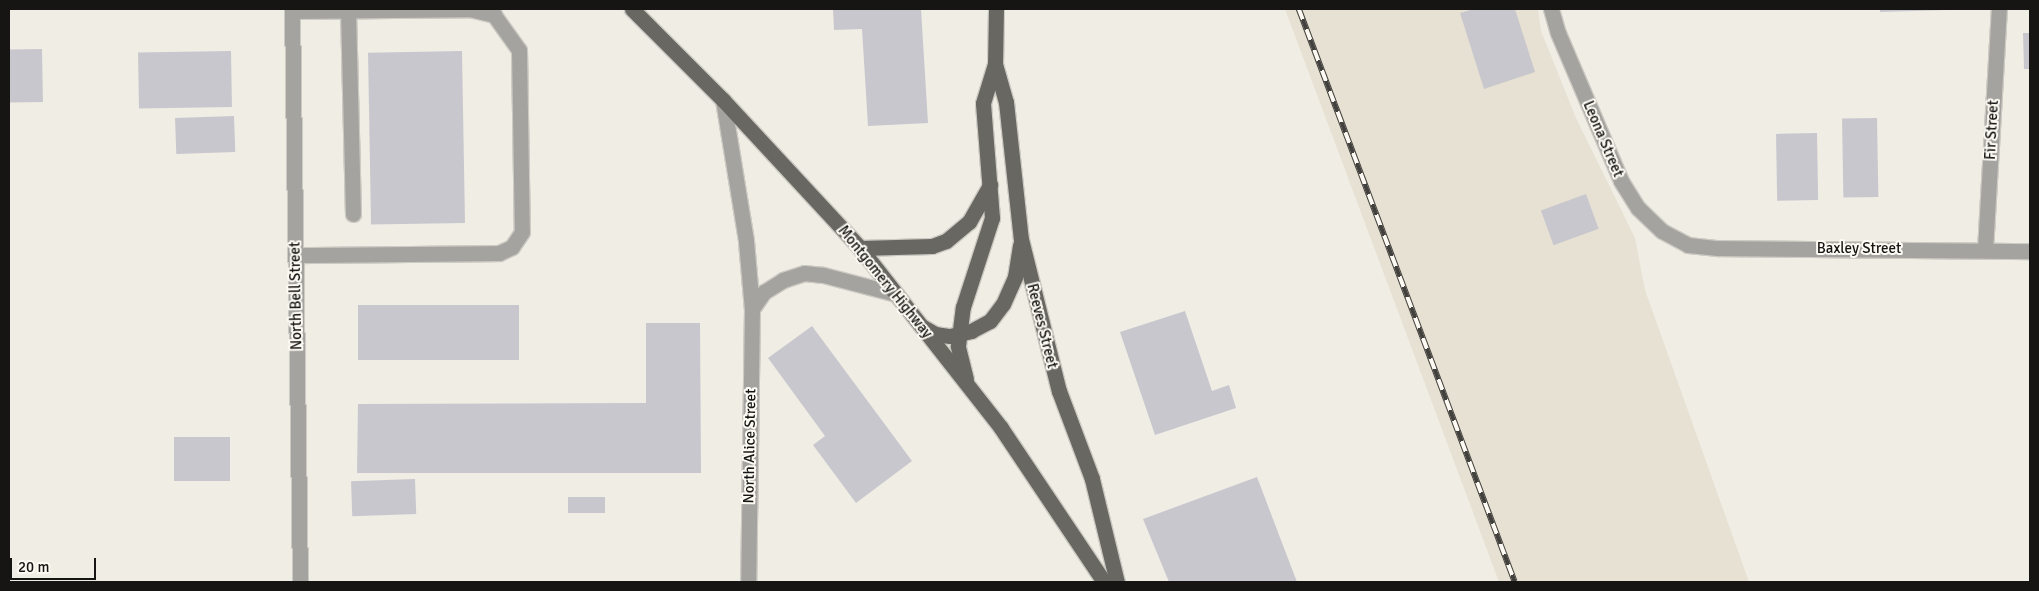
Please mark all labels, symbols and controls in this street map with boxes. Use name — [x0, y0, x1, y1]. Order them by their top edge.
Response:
street label: Leona Street — [1579, 98, 1627, 180]
street label: Fir Street — [1981, 100, 2003, 160]
street label: Montgomery Highway — [834, 222, 936, 342]
street label: Baxley Street — [1817, 240, 1901, 258]
street label: North Bell Street — [286, 242, 306, 350]
street label: Reeves Street — [1023, 282, 1061, 370]
street label: North Alice Street — [740, 388, 760, 504]
scale bar — [12, 548, 99, 580]
text: 20 m — [18, 558, 49, 576]

